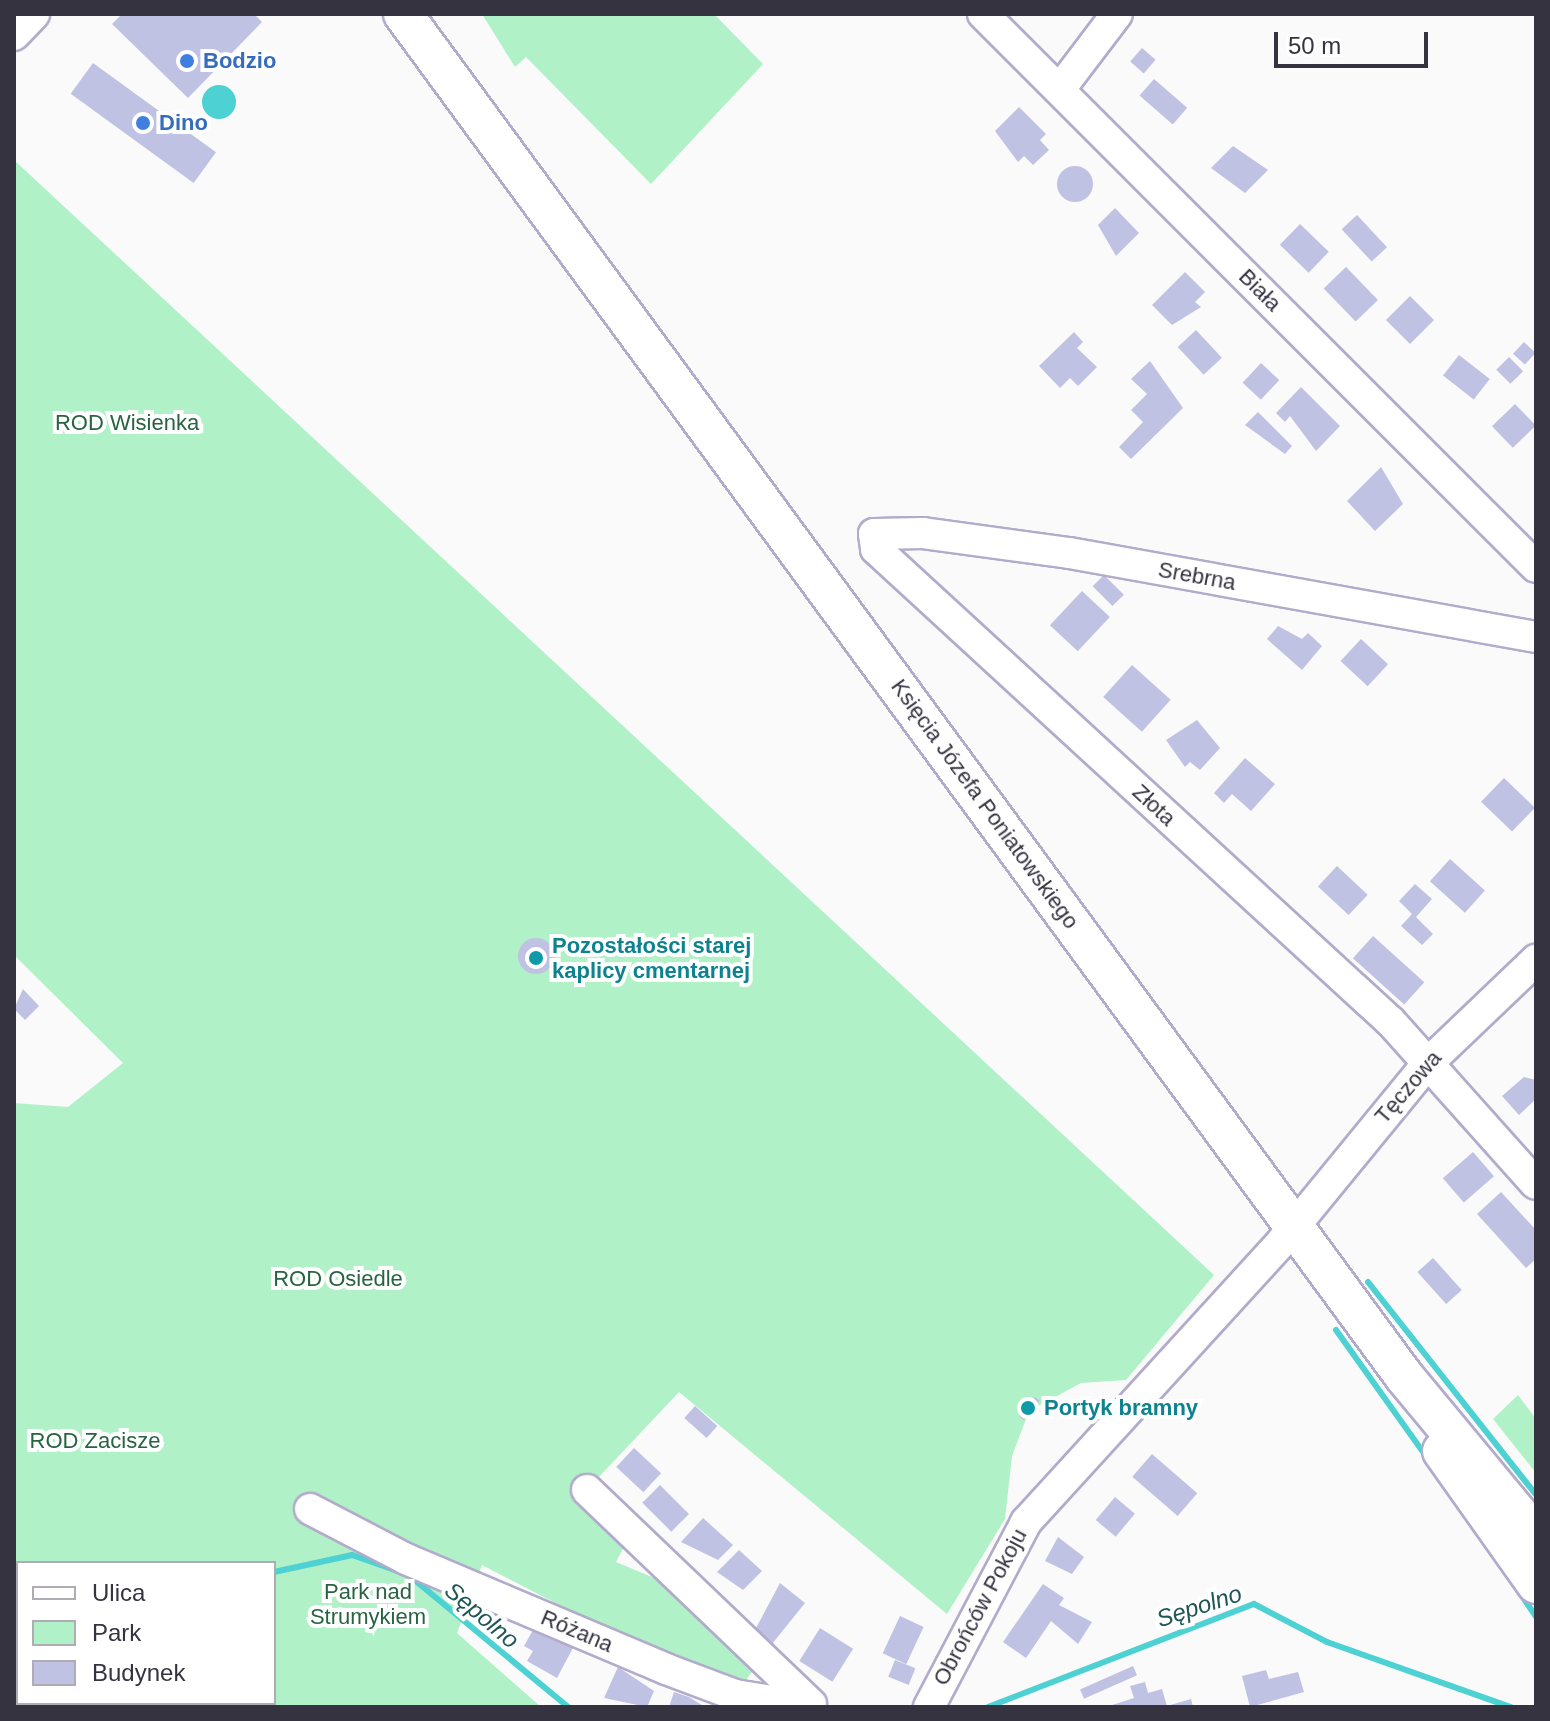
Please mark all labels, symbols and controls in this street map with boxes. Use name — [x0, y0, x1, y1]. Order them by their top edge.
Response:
scale bar — [1278, 16, 1432, 66]
text: 50 m — [1288, 32, 1341, 59]
place label: Bodzio — [203, 48, 276, 74]
marker: Bodzio — [178, 52, 196, 70]
place label: Dino — [159, 110, 208, 136]
marker: Dino — [134, 114, 152, 132]
street label: Biała — [1233, 263, 1287, 317]
park label: ROD Wisienka — [55, 410, 199, 436]
street label: Srebrna — [1156, 556, 1238, 596]
street label: Księcia Józefa Poniatowskiego — [886, 674, 1084, 934]
street label: Złota — [1127, 779, 1181, 831]
place label: Pozostałości starej kaplicy cmentarnej — [552, 932, 751, 984]
marker: Pozostałości starej kaplicy cmentarnej — [527, 949, 545, 967]
street label: Tęczowa — [1369, 1045, 1447, 1129]
park label: ROD Osiedle — [273, 1266, 403, 1292]
place label: Portyk bramny — [1044, 1395, 1198, 1421]
marker: Portyk bramny — [1019, 1399, 1037, 1417]
park label: ROD Zacisze — [30, 1428, 160, 1454]
street label: Obrońców Pokoju — [928, 1524, 1032, 1690]
legend — [16, 1561, 276, 1705]
water label: Sępolno — [439, 1576, 525, 1654]
park label: Park nad Strumykiem — [310, 1578, 426, 1630]
text: Ulica — [92, 1579, 145, 1606]
water label: Sępolno — [1153, 1579, 1245, 1633]
street label: Różana — [537, 1604, 617, 1658]
text: Park — [92, 1619, 141, 1646]
text: Budynek — [92, 1659, 185, 1686]

